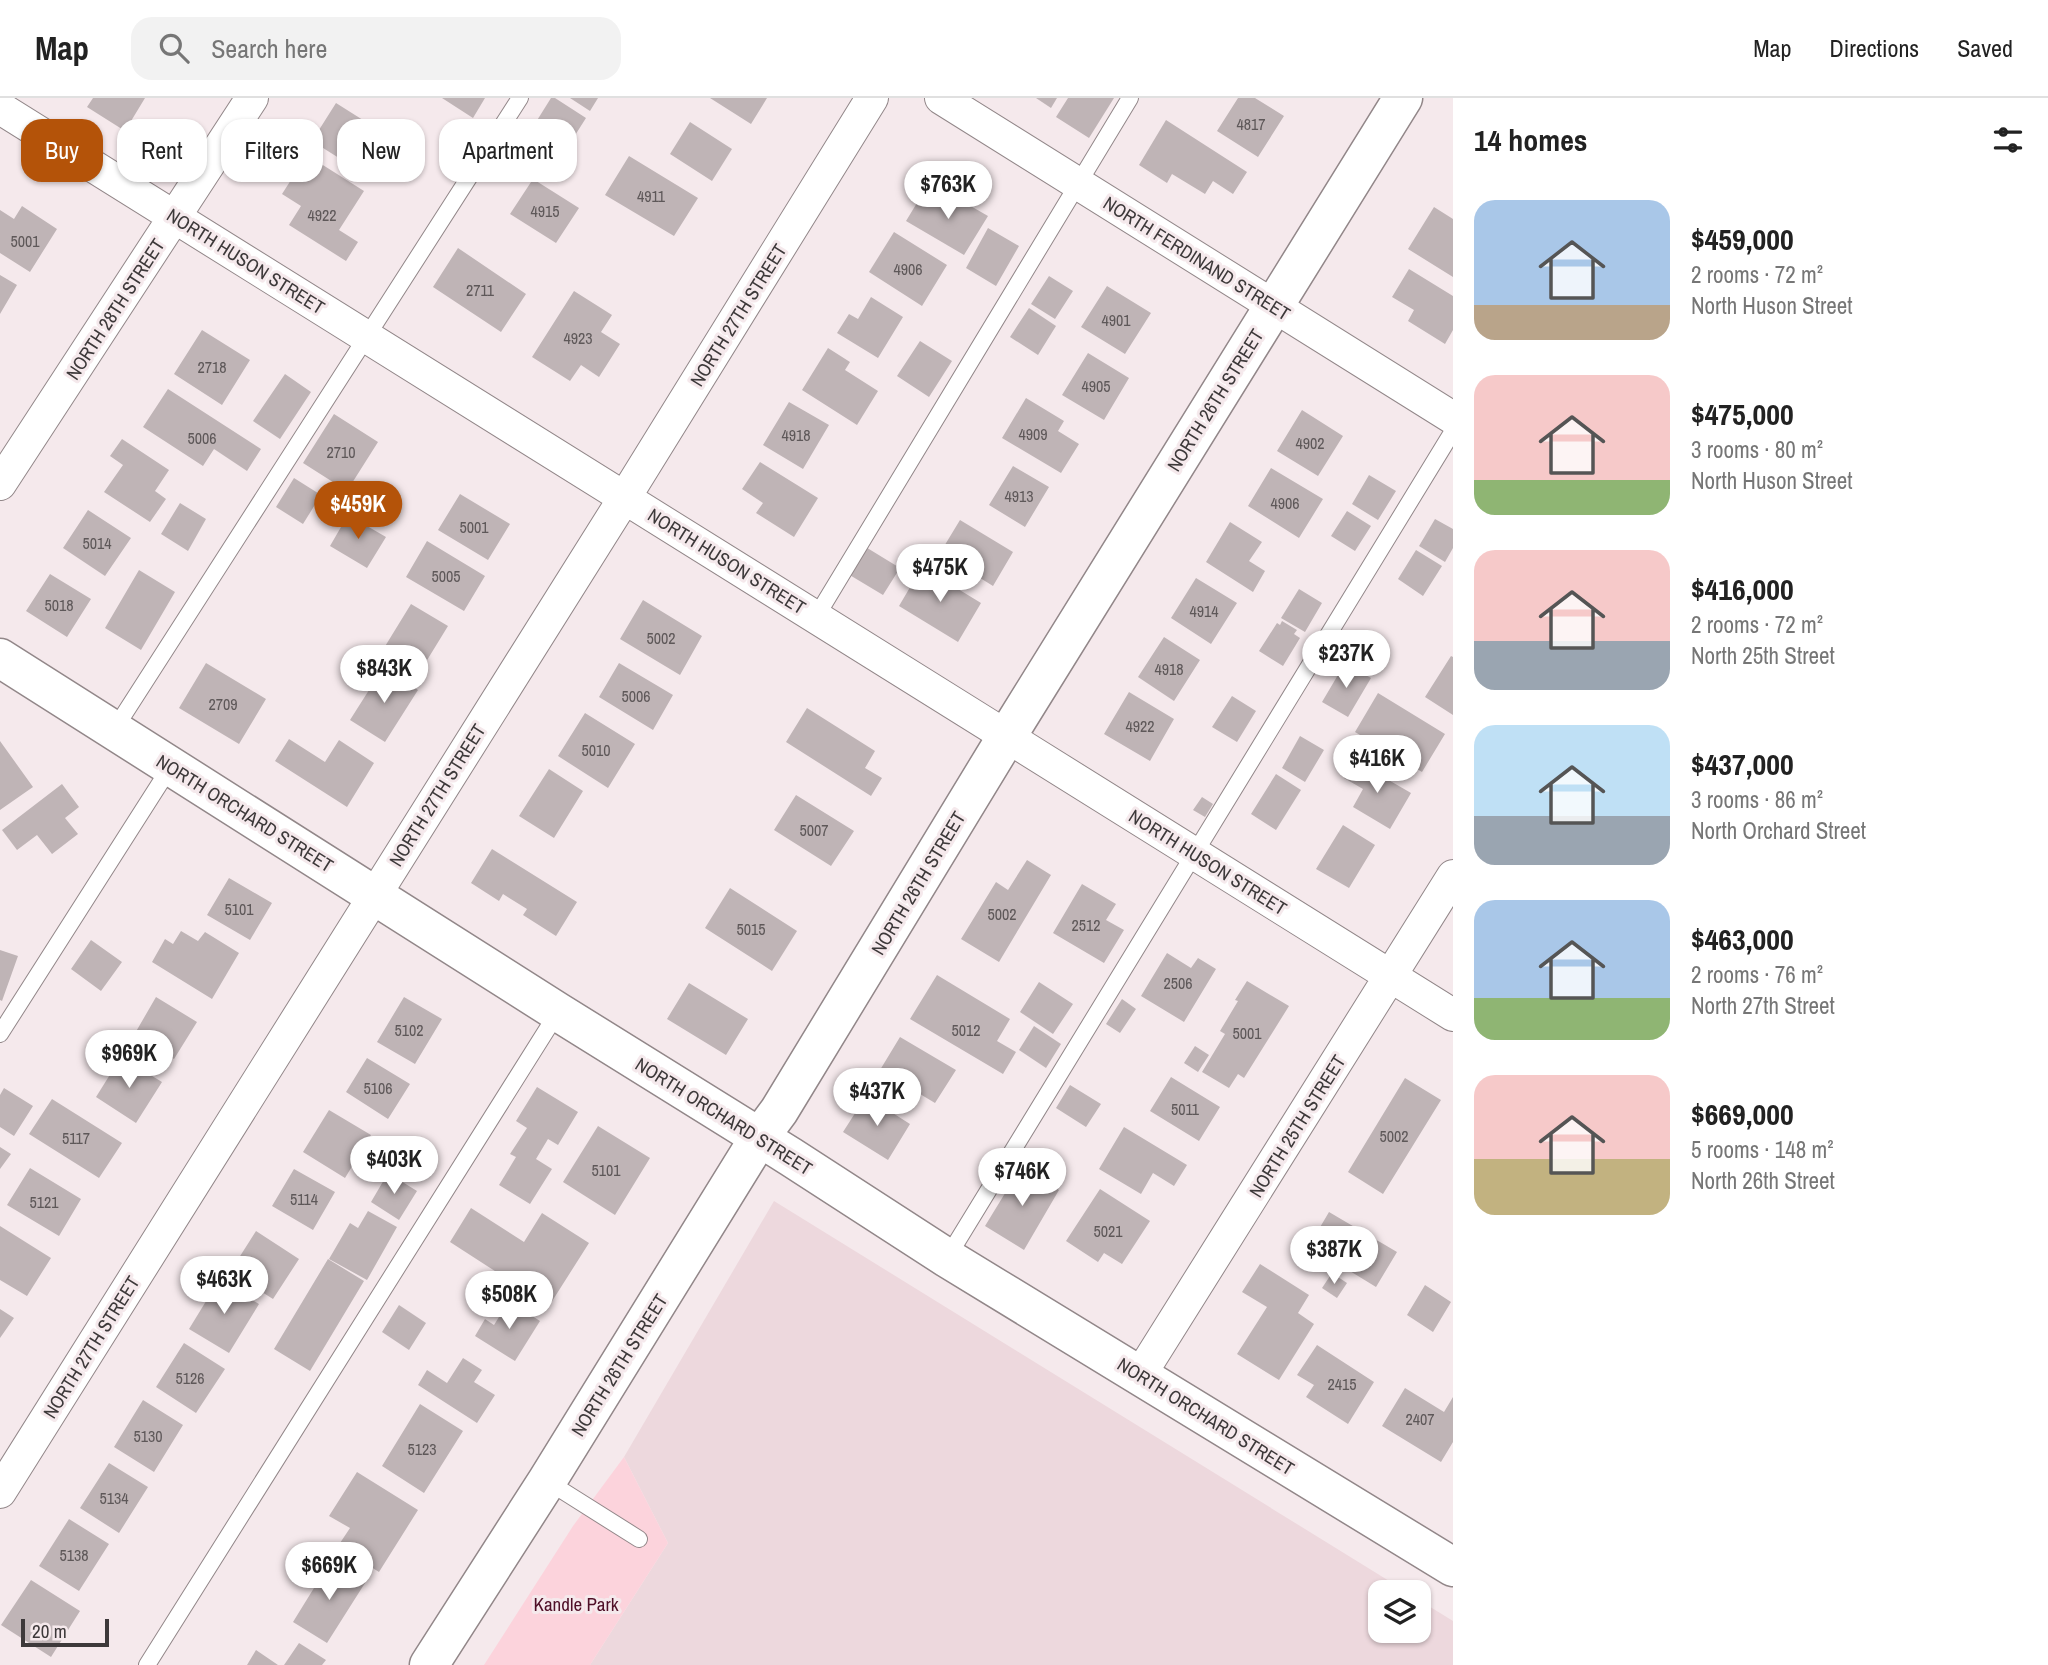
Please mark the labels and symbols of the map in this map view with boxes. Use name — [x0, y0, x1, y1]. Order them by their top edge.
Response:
house number: 4817 — [1236, 113, 1266, 135]
pin: $763K — [899, 162, 997, 221]
house number: 4911 — [637, 185, 666, 207]
street label: NORTH FERDINAND STREET — [1098, 190, 1296, 327]
house number: 4915 — [530, 200, 560, 222]
street label: NORTH HUSON STREET — [162, 202, 330, 320]
house number: 4922 — [307, 204, 337, 226]
house number: 5001 — [10, 230, 40, 252]
street label: NORTH 28TH STREET — [60, 233, 171, 385]
street label: NORTH 27TH STREET — [684, 238, 793, 391]
house number: 4906 — [893, 258, 923, 280]
house number: 2711 — [466, 279, 495, 301]
house number: 4901 — [1101, 309, 1131, 331]
street label: NORTH 26TH STREET — [1161, 323, 1270, 476]
house number: 4923 — [563, 327, 593, 349]
house number: 2718 — [197, 356, 227, 378]
house number: 4905 — [1081, 375, 1111, 397]
house number: 4909 — [1018, 423, 1048, 445]
house number: 4918 — [781, 424, 811, 446]
house number: 5006 — [187, 427, 217, 449]
house number: 4902 — [1295, 432, 1325, 454]
house number: 2710 — [326, 441, 356, 463]
pin: $459K — [309, 482, 407, 541]
house number: 4913 — [1004, 485, 1034, 507]
house number: 4906 — [1270, 492, 1300, 514]
street label: NORTH HUSON STREET — [643, 502, 811, 620]
house number: 5001 — [459, 516, 489, 538]
house number: 5014 — [82, 532, 112, 554]
pin: $475K — [891, 545, 989, 604]
house number: 5005 — [431, 565, 461, 587]
house number: 5018 — [44, 594, 74, 616]
house number: 4914 — [1189, 600, 1219, 622]
house number: 5002 — [646, 627, 676, 649]
pin: $237K — [1297, 630, 1395, 690]
pin: $843K — [335, 646, 433, 705]
house number: 4918 — [1154, 658, 1184, 680]
house number: 5006 — [621, 685, 651, 707]
house number: 2709 — [208, 693, 238, 715]
house number: 4922 — [1125, 715, 1155, 737]
street label: NORTH 27TH STREET — [383, 718, 492, 871]
pin: $416K — [1328, 736, 1426, 795]
house number: 5010 — [581, 739, 611, 761]
street label: NORTH ORCHARD STREET — [152, 748, 339, 878]
street label: NORTH HUSON STREET — [1124, 803, 1292, 921]
street label: NORTH 26TH STREET — [865, 806, 971, 960]
house number: 5007 — [799, 819, 829, 841]
house number: 5101 — [224, 898, 254, 920]
house number: 5002 — [987, 903, 1017, 925]
house number: 2512 — [1071, 914, 1101, 936]
house number: 5015 — [736, 918, 766, 940]
house number: 2506 — [1163, 972, 1193, 994]
house number: 5102 — [394, 1019, 424, 1041]
house number: 5012 — [951, 1019, 981, 1041]
house number: 5001 — [1232, 1022, 1262, 1044]
pin: $969K — [80, 1030, 178, 1090]
street label: NORTH 25TH STREET — [1243, 1049, 1352, 1202]
street label: NORTH ORCHARD STREET — [631, 1051, 818, 1181]
pin: $437K — [828, 1068, 926, 1128]
house number: 5106 — [363, 1077, 393, 1099]
house number: 5011 — [1171, 1098, 1200, 1120]
house number: 5002 — [1379, 1125, 1409, 1147]
house number: 5117 — [62, 1127, 90, 1149]
pin: $403K — [345, 1136, 443, 1196]
pin: $746K — [973, 1148, 1071, 1208]
house number: 5101 — [591, 1159, 621, 1181]
house number: 5114 — [290, 1188, 318, 1210]
house number: 5121 — [29, 1191, 59, 1213]
house number: 5021 — [1093, 1220, 1123, 1242]
pin: $387K — [1285, 1226, 1383, 1286]
pin: $463K — [175, 1256, 273, 1316]
street label: NORTH 27TH STREET — [37, 1270, 146, 1423]
pin: $508K — [460, 1272, 558, 1331]
street label: NORTH 26TH STREET — [565, 1288, 674, 1441]
street label: NORTH ORCHARD STREET — [1113, 1351, 1300, 1481]
house number: 5126 — [175, 1367, 205, 1389]
house number: 2415 — [1327, 1373, 1357, 1395]
house number: 2407 — [1405, 1408, 1435, 1430]
house number: 5130 — [133, 1425, 163, 1447]
house number: 5123 — [407, 1438, 437, 1460]
house number: 5134 — [99, 1487, 129, 1509]
pin: $669K — [280, 1542, 378, 1602]
house number: 5138 — [59, 1544, 89, 1566]
park label: Kandle Park — [534, 1591, 619, 1617]
scale bar — [21, 1616, 108, 1648]

